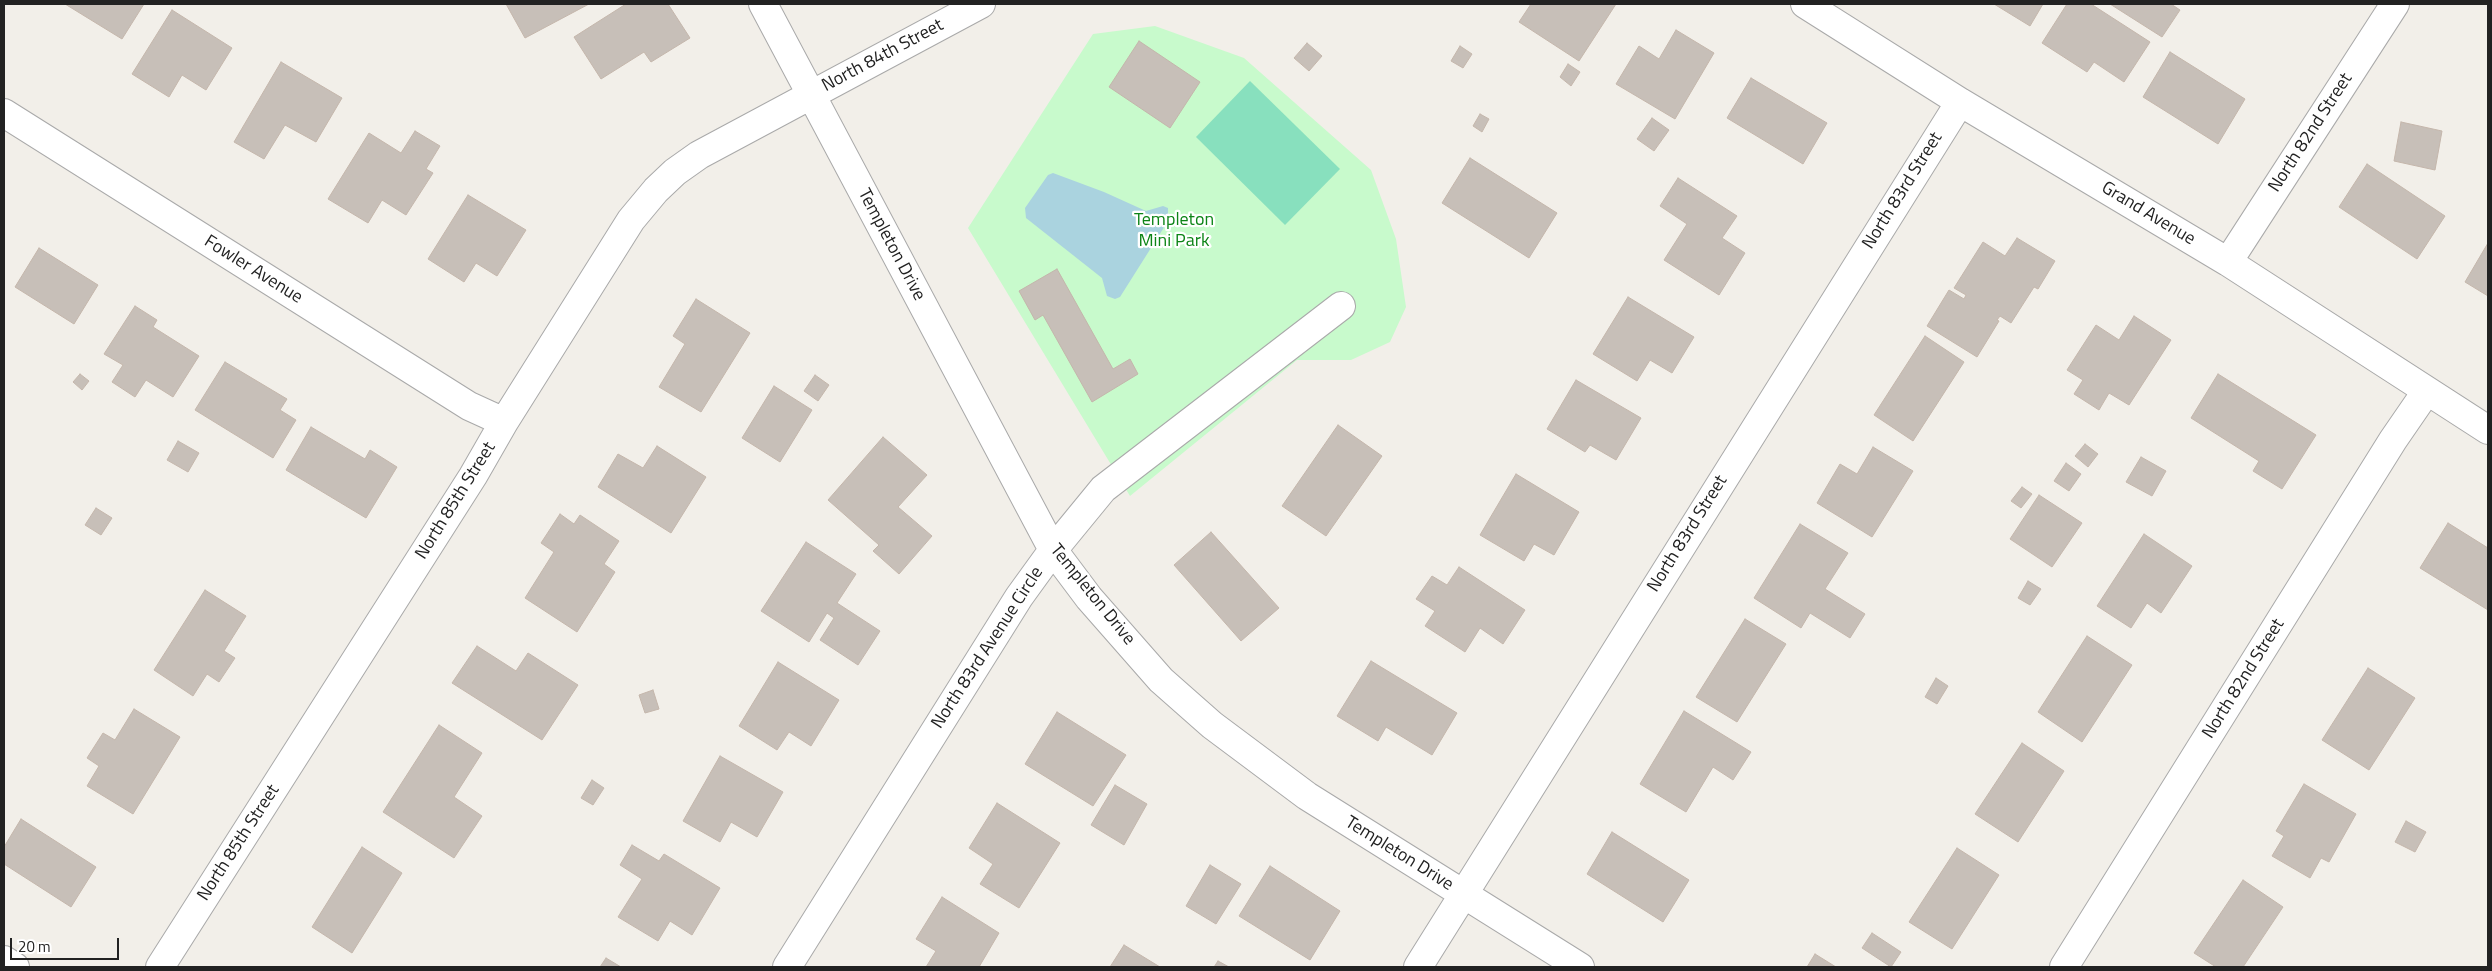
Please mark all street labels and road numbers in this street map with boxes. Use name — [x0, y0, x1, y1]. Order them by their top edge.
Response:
street label: North 84th Street — [819, 15, 947, 97]
street label: North 82nd Street — [2265, 69, 2357, 197]
street label: North 83rd Street — [1858, 129, 1948, 253]
street label: Grand Avenue — [2097, 178, 2199, 250]
street label: Templeton Drive — [852, 185, 930, 305]
street label: Fowler Avenue — [200, 231, 306, 309]
street label: North 85th Street — [411, 438, 501, 564]
street label: North 83rd Street — [1643, 472, 1733, 596]
street label: Templeton Drive — [1045, 540, 1139, 650]
street label: North 83rd Avenue Circle — [928, 563, 1048, 733]
street label: North 82nd Street — [2198, 615, 2290, 743]
street label: North 85th Street — [193, 781, 285, 905]
street label: Templeton Drive — [1341, 812, 1457, 896]

